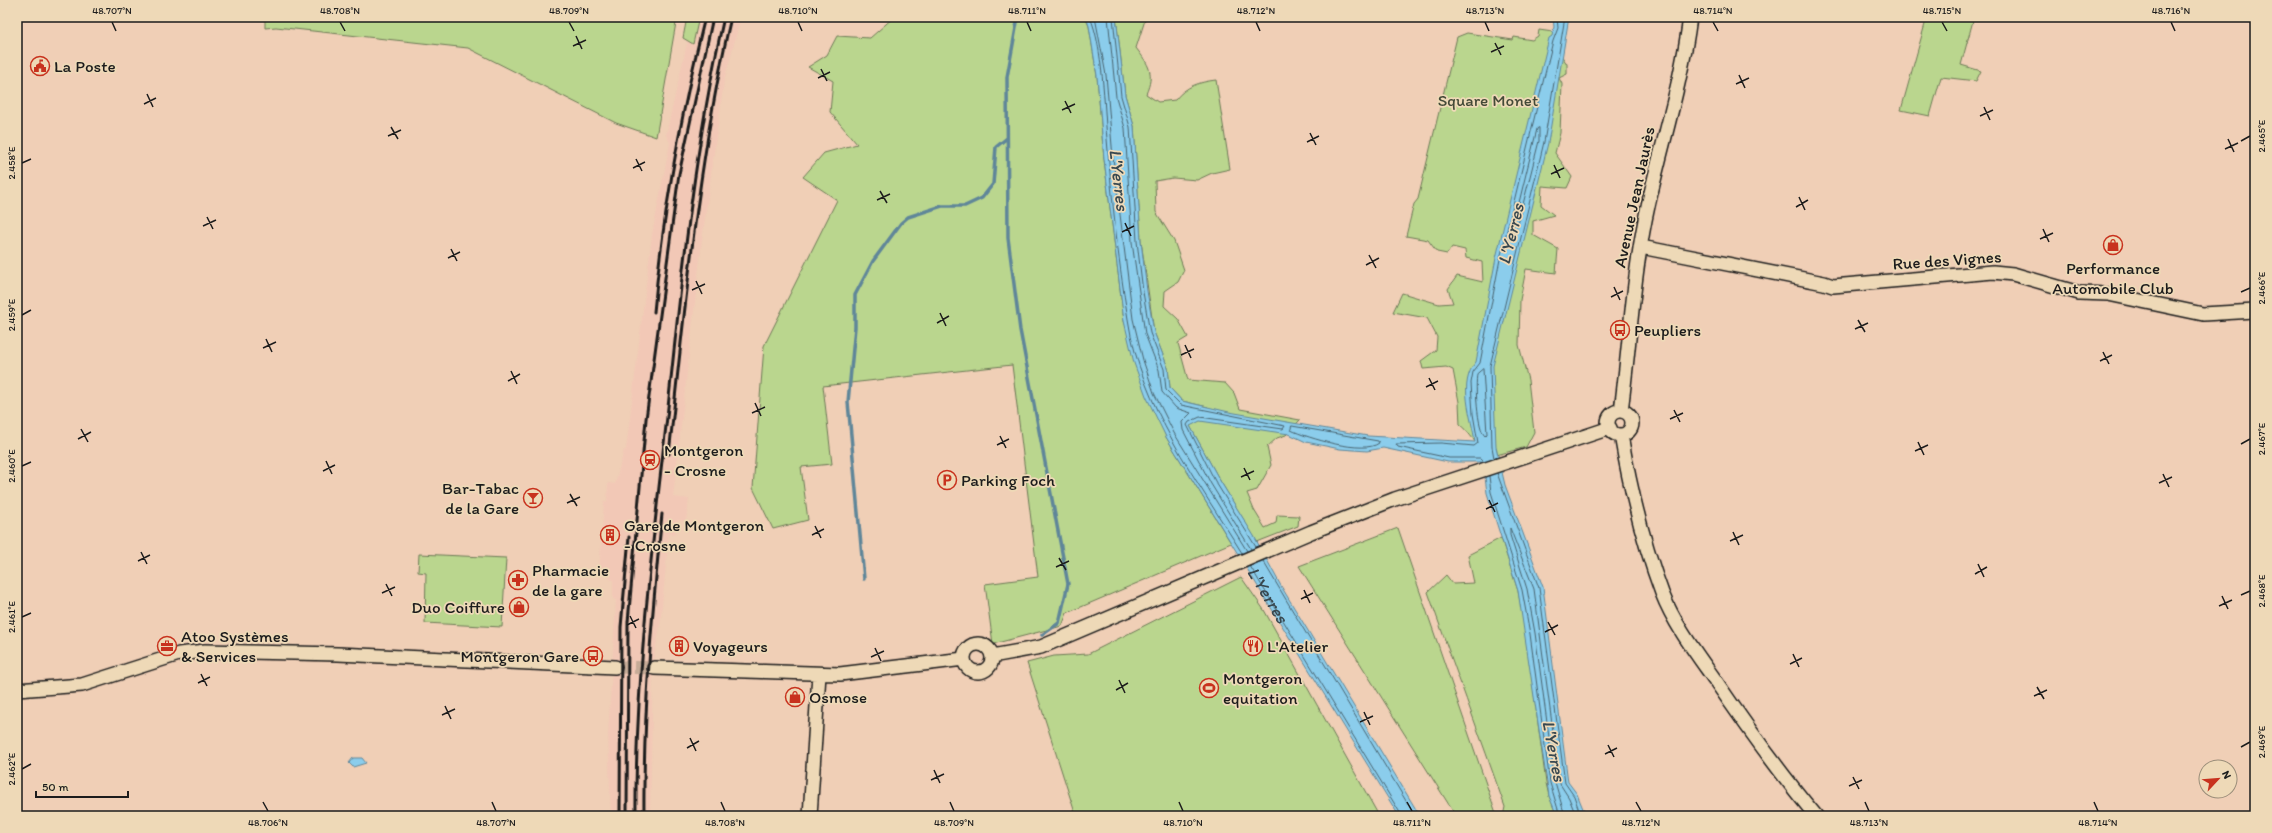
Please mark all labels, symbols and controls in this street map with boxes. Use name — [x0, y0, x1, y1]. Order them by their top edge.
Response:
text: 48.707°N — [92, 4, 132, 17]
text: 48.708°N — [320, 4, 360, 17]
text: 48.709°N — [549, 4, 589, 17]
text: 48.710°N — [778, 4, 818, 17]
text: 48.711°N — [1008, 4, 1046, 17]
text: 48.712°N — [1237, 4, 1276, 17]
text: 48.713°N — [1466, 4, 1505, 17]
text: 48.714°N — [1693, 4, 1733, 17]
text: 48.715°N — [1923, 4, 1962, 17]
text: 48.716°N — [2152, 4, 2191, 17]
public building icon: La Poste — [29, 55, 51, 77]
place label: La Poste — [54, 56, 116, 76]
park label: Square Monet — [1438, 90, 1538, 110]
text: 2.465°E — [2255, 119, 2268, 152]
street label: Avenue Jean Jaurès — [1609, 125, 1659, 269]
text: 2.458°E — [5, 146, 18, 179]
water label: L'Yerres — [1104, 148, 1134, 213]
water label: L'Yerres — [1493, 200, 1529, 267]
shop icon: Performance Automobile Club — [2102, 234, 2124, 256]
street label: Rue des Vignes — [1892, 246, 2002, 274]
place label: Performance Automobile Club — [2052, 258, 2174, 298]
text: 2.466°E — [2255, 271, 2268, 304]
text: 2.459°E — [5, 298, 18, 331]
bus stop icon: Peupliers — [1609, 319, 1631, 341]
place label: Peupliers — [1634, 320, 1701, 340]
text: 2.467°E — [2255, 422, 2268, 455]
place label: Montgeron - Crosne — [664, 440, 743, 480]
text: 2.460°E — [5, 449, 18, 483]
station icon: Montgeron - Crosne — [639, 449, 661, 471]
parking icon: Parking Foch — [936, 469, 958, 491]
place label: Parking Foch — [961, 470, 1055, 490]
place label: Bar-Tabac de la Gare — [442, 478, 519, 518]
bar icon: Bar-Tabac de la Gare — [522, 487, 544, 509]
place label: Gare de Montgeron - Crosne — [624, 515, 765, 555]
building icon: Gare de Montgeron - Crosne — [599, 524, 621, 546]
place label: Pharmacie de la gare — [532, 560, 609, 600]
water label: L'Yerres — [1242, 563, 1294, 628]
pharmacy icon: Pharmacie de la gare — [507, 569, 529, 591]
text: 2.468°E — [2255, 574, 2268, 607]
shop icon: Duo Coiffure — [508, 596, 530, 618]
place label: Duo Coiffure — [411, 597, 505, 617]
text: 2.461°E — [5, 600, 18, 633]
place label: Atoo Systèmes & Services — [181, 626, 289, 666]
office icon: Atoo Systèmes & Services — [156, 635, 178, 657]
building icon: Voyageurs — [668, 635, 690, 657]
restaurant icon: L'Atelier — [1242, 635, 1264, 657]
place label: Voyageurs — [693, 636, 768, 656]
place label: L'Atelier — [1267, 636, 1329, 656]
bus stop icon: Montgeron Gare — [582, 645, 604, 667]
place label: Montgeron Gare — [460, 646, 579, 666]
place label: Montgeron equitation — [1223, 668, 1302, 708]
sports icon: Montgeron equitation — [1198, 677, 1220, 699]
shop icon: Osmose — [784, 686, 806, 708]
place label: Osmose — [809, 687, 867, 707]
water label: L'Yerres — [1537, 719, 1571, 784]
text: 2.469°E — [2255, 725, 2268, 758]
text: 2.462°E — [5, 752, 18, 785]
north arrow — [2198, 759, 2238, 799]
text: N — [2219, 769, 2234, 781]
scale bar — [36, 773, 128, 799]
text: 50 m — [42, 780, 68, 794]
text: 48.706°N — [248, 816, 288, 829]
text: 48.707°N — [476, 816, 516, 829]
text: 48.708°N — [705, 816, 745, 829]
text: 48.709°N — [934, 816, 974, 829]
text: 48.710°N — [1163, 816, 1203, 829]
text: 48.711°N — [1393, 816, 1431, 829]
text: 48.712°N — [1622, 816, 1661, 829]
text: 48.713°N — [1850, 816, 1889, 829]
text: 48.714°N — [2078, 816, 2118, 829]

